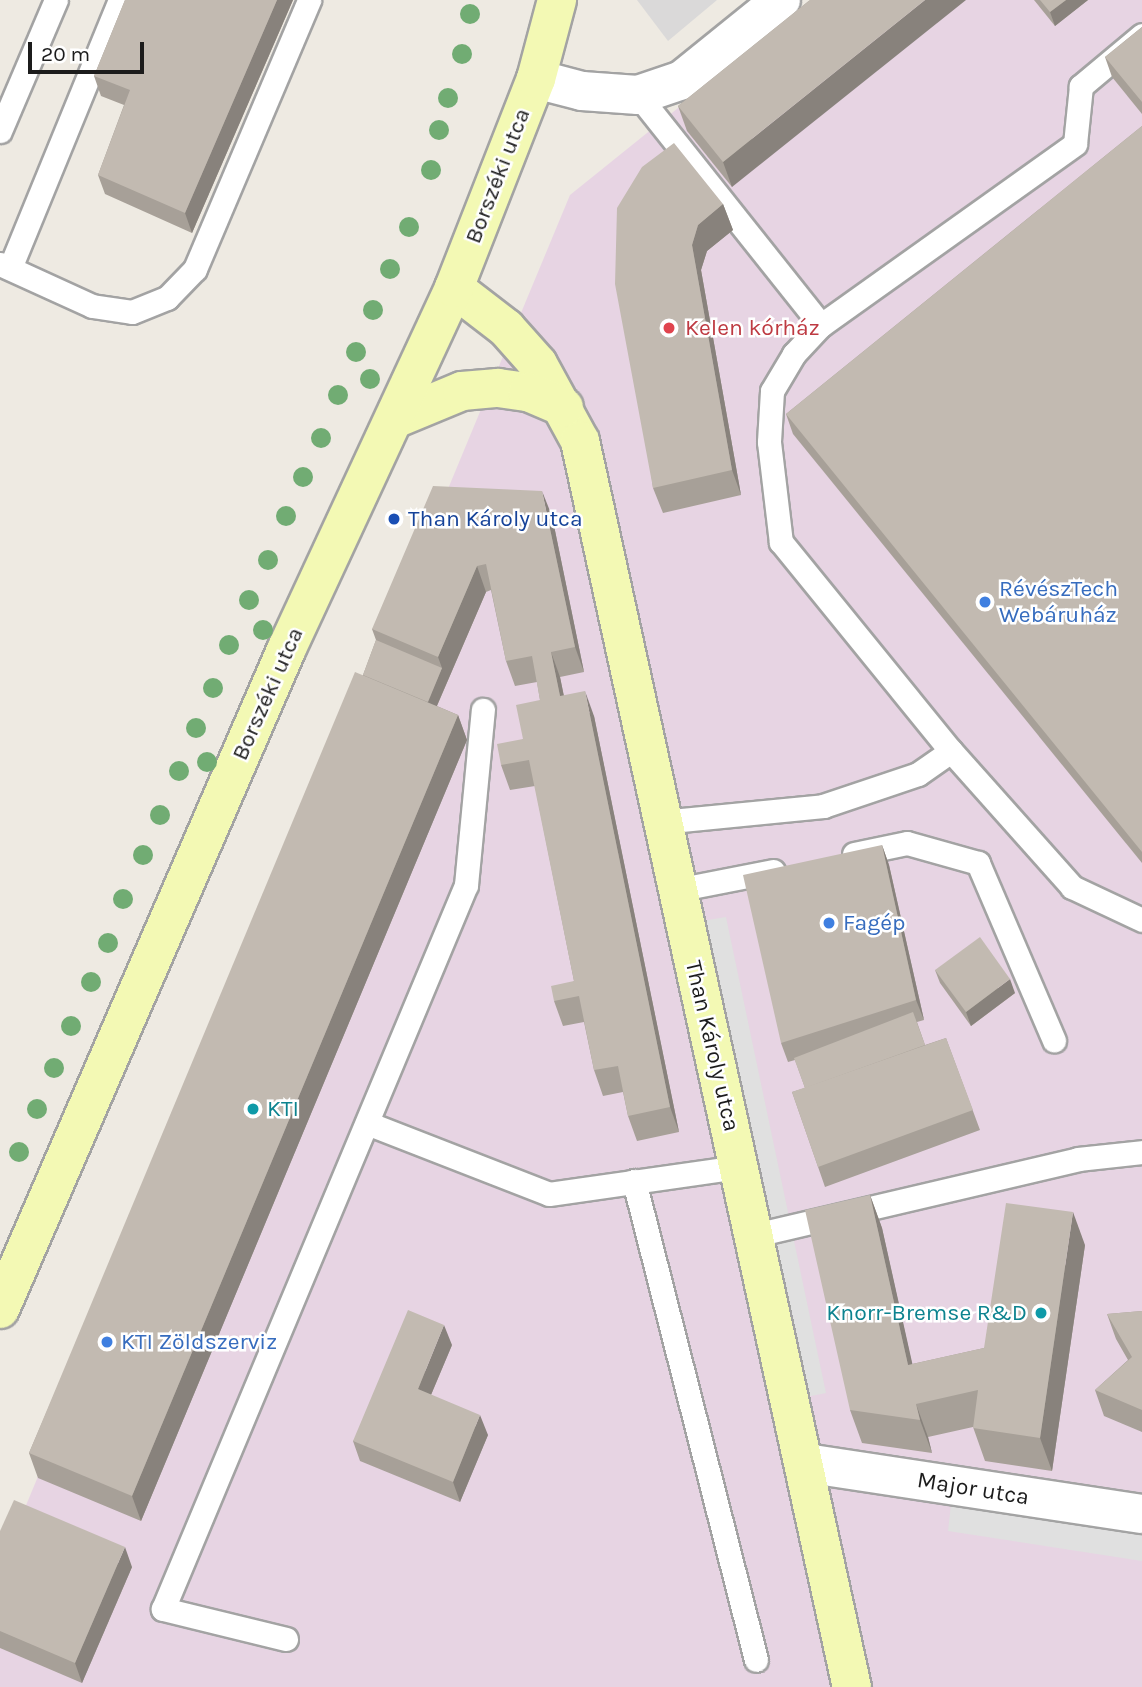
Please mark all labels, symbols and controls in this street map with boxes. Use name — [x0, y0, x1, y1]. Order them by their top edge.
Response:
scale bar — [32, 28, 147, 72]
text: 20 m — [41, 42, 90, 66]
street label: Borszéki utca — [460, 105, 536, 247]
place label: Kelen kórház — [685, 314, 820, 342]
marker: Kelen kórház — [659, 318, 679, 338]
place label: Than Károly utca — [408, 505, 583, 533]
marker: Than Károly utca — [386, 511, 402, 527]
place label: RévészTech Webáruház — [999, 575, 1118, 629]
marker: RévészTech Webáruház — [977, 594, 993, 610]
street label: Borszéki utca — [226, 623, 310, 765]
place label: Fagép — [843, 909, 905, 937]
marker: Fagép — [821, 915, 837, 931]
street label: Than Károly utca — [679, 958, 745, 1134]
place label: KTI — [267, 1095, 299, 1123]
marker: KTI — [245, 1101, 261, 1117]
place label: Knorr-Bremse R&D — [826, 1299, 1027, 1327]
marker: Knorr-Bremse R&D — [1033, 1305, 1049, 1321]
place label: KTI Zöldszerviz — [121, 1328, 277, 1356]
marker: KTI Zöldszerviz — [99, 1334, 115, 1350]
street label: Major utca — [915, 1467, 1031, 1511]

